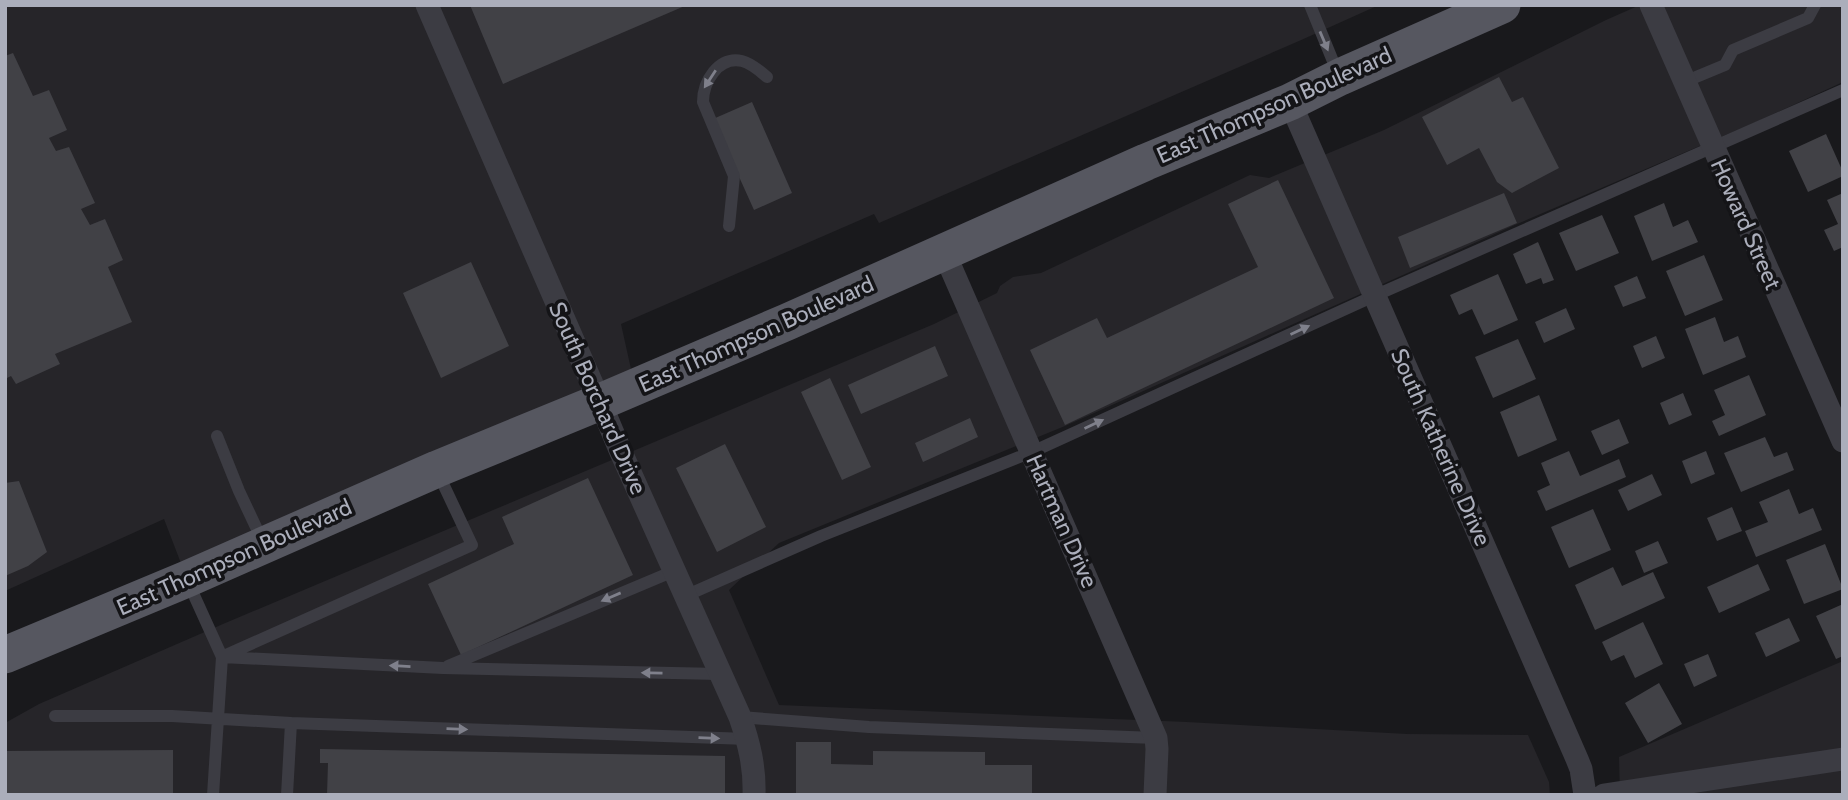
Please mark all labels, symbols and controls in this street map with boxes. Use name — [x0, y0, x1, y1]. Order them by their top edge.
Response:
one-way arrow — [1318, 31, 1330, 51]
street label: East Thompson Boulevard — [1152, 41, 1396, 169]
one-way arrow — [704, 69, 717, 88]
street label: Howard Street — [1705, 154, 1787, 294]
street label: East Thompson Boulevard — [634, 270, 878, 398]
street label: South Borchard Drive — [543, 298, 653, 499]
one-way arrow — [1290, 324, 1311, 335]
street label: South Katherine Drive — [1385, 344, 1497, 550]
one-way arrow — [1083, 418, 1104, 429]
street label: Hartman Drive — [1020, 450, 1104, 592]
street label: East Thompson Boulevard — [112, 493, 356, 621]
one-way arrow — [601, 591, 621, 603]
one-way arrow — [389, 660, 411, 671]
one-way arrow — [640, 667, 662, 678]
one-way arrow — [446, 723, 468, 735]
one-way arrow — [698, 732, 720, 743]

